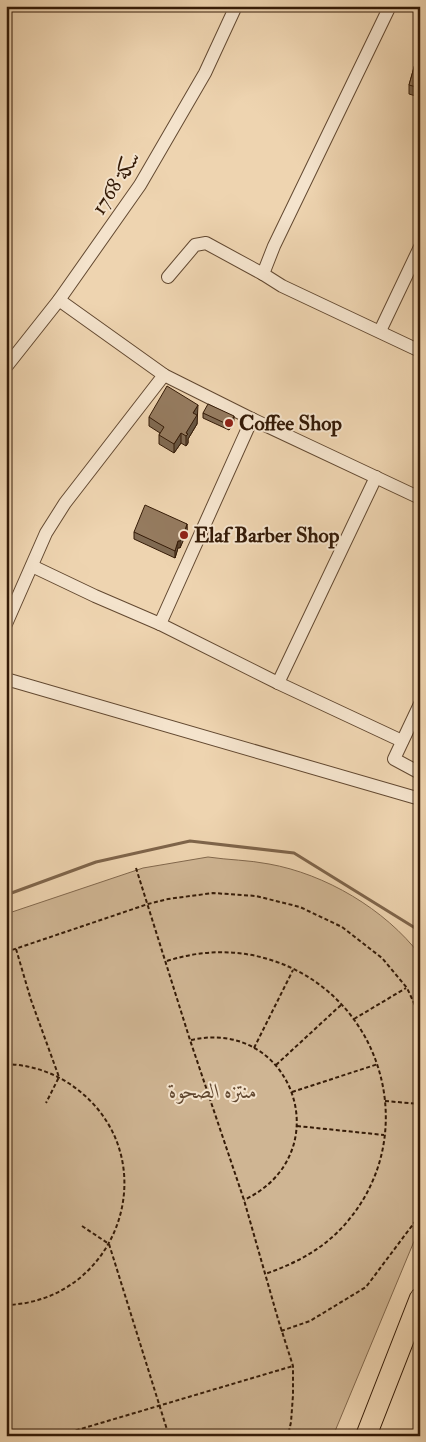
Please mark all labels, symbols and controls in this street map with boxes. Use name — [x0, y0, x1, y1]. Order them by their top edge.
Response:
street label: سكة 1768 — [85, 146, 147, 220]
place label: Coffee Shop — [239, 410, 342, 437]
marker: Coffee Shop — [223, 417, 235, 429]
place label: Elaf Barber Shop — [194, 522, 340, 549]
marker: Elaf Barber Shop — [178, 529, 190, 541]
park label: منتزه الصحوة — [168, 1078, 257, 1105]

